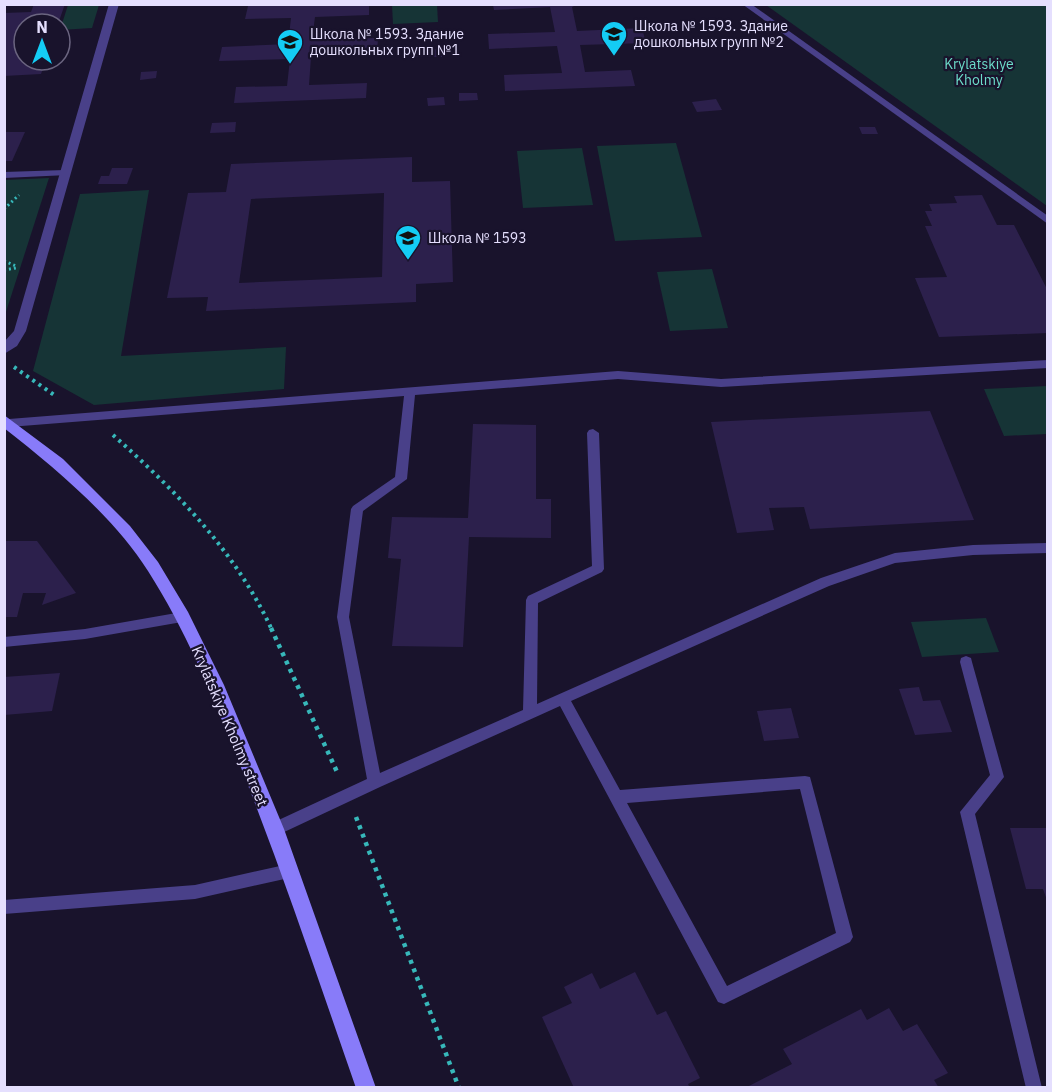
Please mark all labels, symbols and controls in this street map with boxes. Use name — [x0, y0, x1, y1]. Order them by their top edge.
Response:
north arrow — [12, 12, 72, 72]
text: N — [36, 17, 48, 37]
place label: Школа № 1593. Здание дошкольных групп №2 — [634, 17, 788, 51]
school or university icon: Школа № 1593. Здание дошкольных групп №2 — [599, 19, 629, 57]
place label: Школа № 1593. Здание дошкольных групп №1 — [310, 25, 464, 59]
school or university icon: Школа № 1593. Здание дошкольных групп №1 — [275, 27, 305, 65]
park label: Krylatskiye Kholmy — [944, 55, 1014, 89]
school or university icon: Школа № 1593 — [393, 223, 423, 261]
place label: Школа № 1593 — [428, 229, 527, 247]
street label: Krylatskiye Kholmy street — [188, 643, 272, 809]

